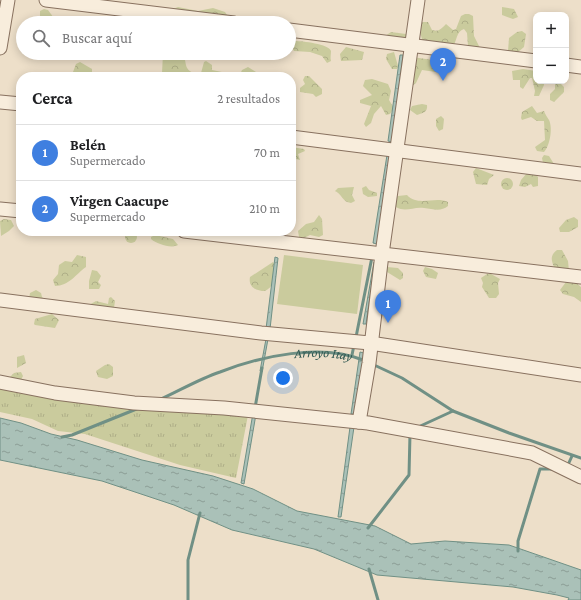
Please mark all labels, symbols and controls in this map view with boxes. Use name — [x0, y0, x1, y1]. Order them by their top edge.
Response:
map controls — [533, 12, 569, 84]
button: + — [533, 12, 569, 48]
search box — [16, 16, 296, 60]
icon: search — [30, 27, 52, 49]
text: Buscar aquí — [62, 30, 132, 46]
pin: 2 — [430, 48, 456, 81]
button: − — [533, 48, 569, 84]
text: Cerca — [32, 89, 72, 108]
text: 2 resultados — [217, 91, 280, 106]
text: Belén — [70, 137, 106, 153]
text: 1 — [43, 145, 47, 160]
text: 70 m — [254, 145, 280, 160]
text: Supermercado — [70, 153, 145, 168]
text: Virgen Caacupe — [70, 193, 169, 209]
text: 2 — [42, 201, 48, 216]
text: 210 m — [249, 201, 280, 216]
text: Supermercado — [70, 209, 145, 224]
pin: 1 — [375, 290, 401, 323]
water label: Arroyo Itay — [292, 344, 354, 364]
your location — [273, 368, 293, 388]

